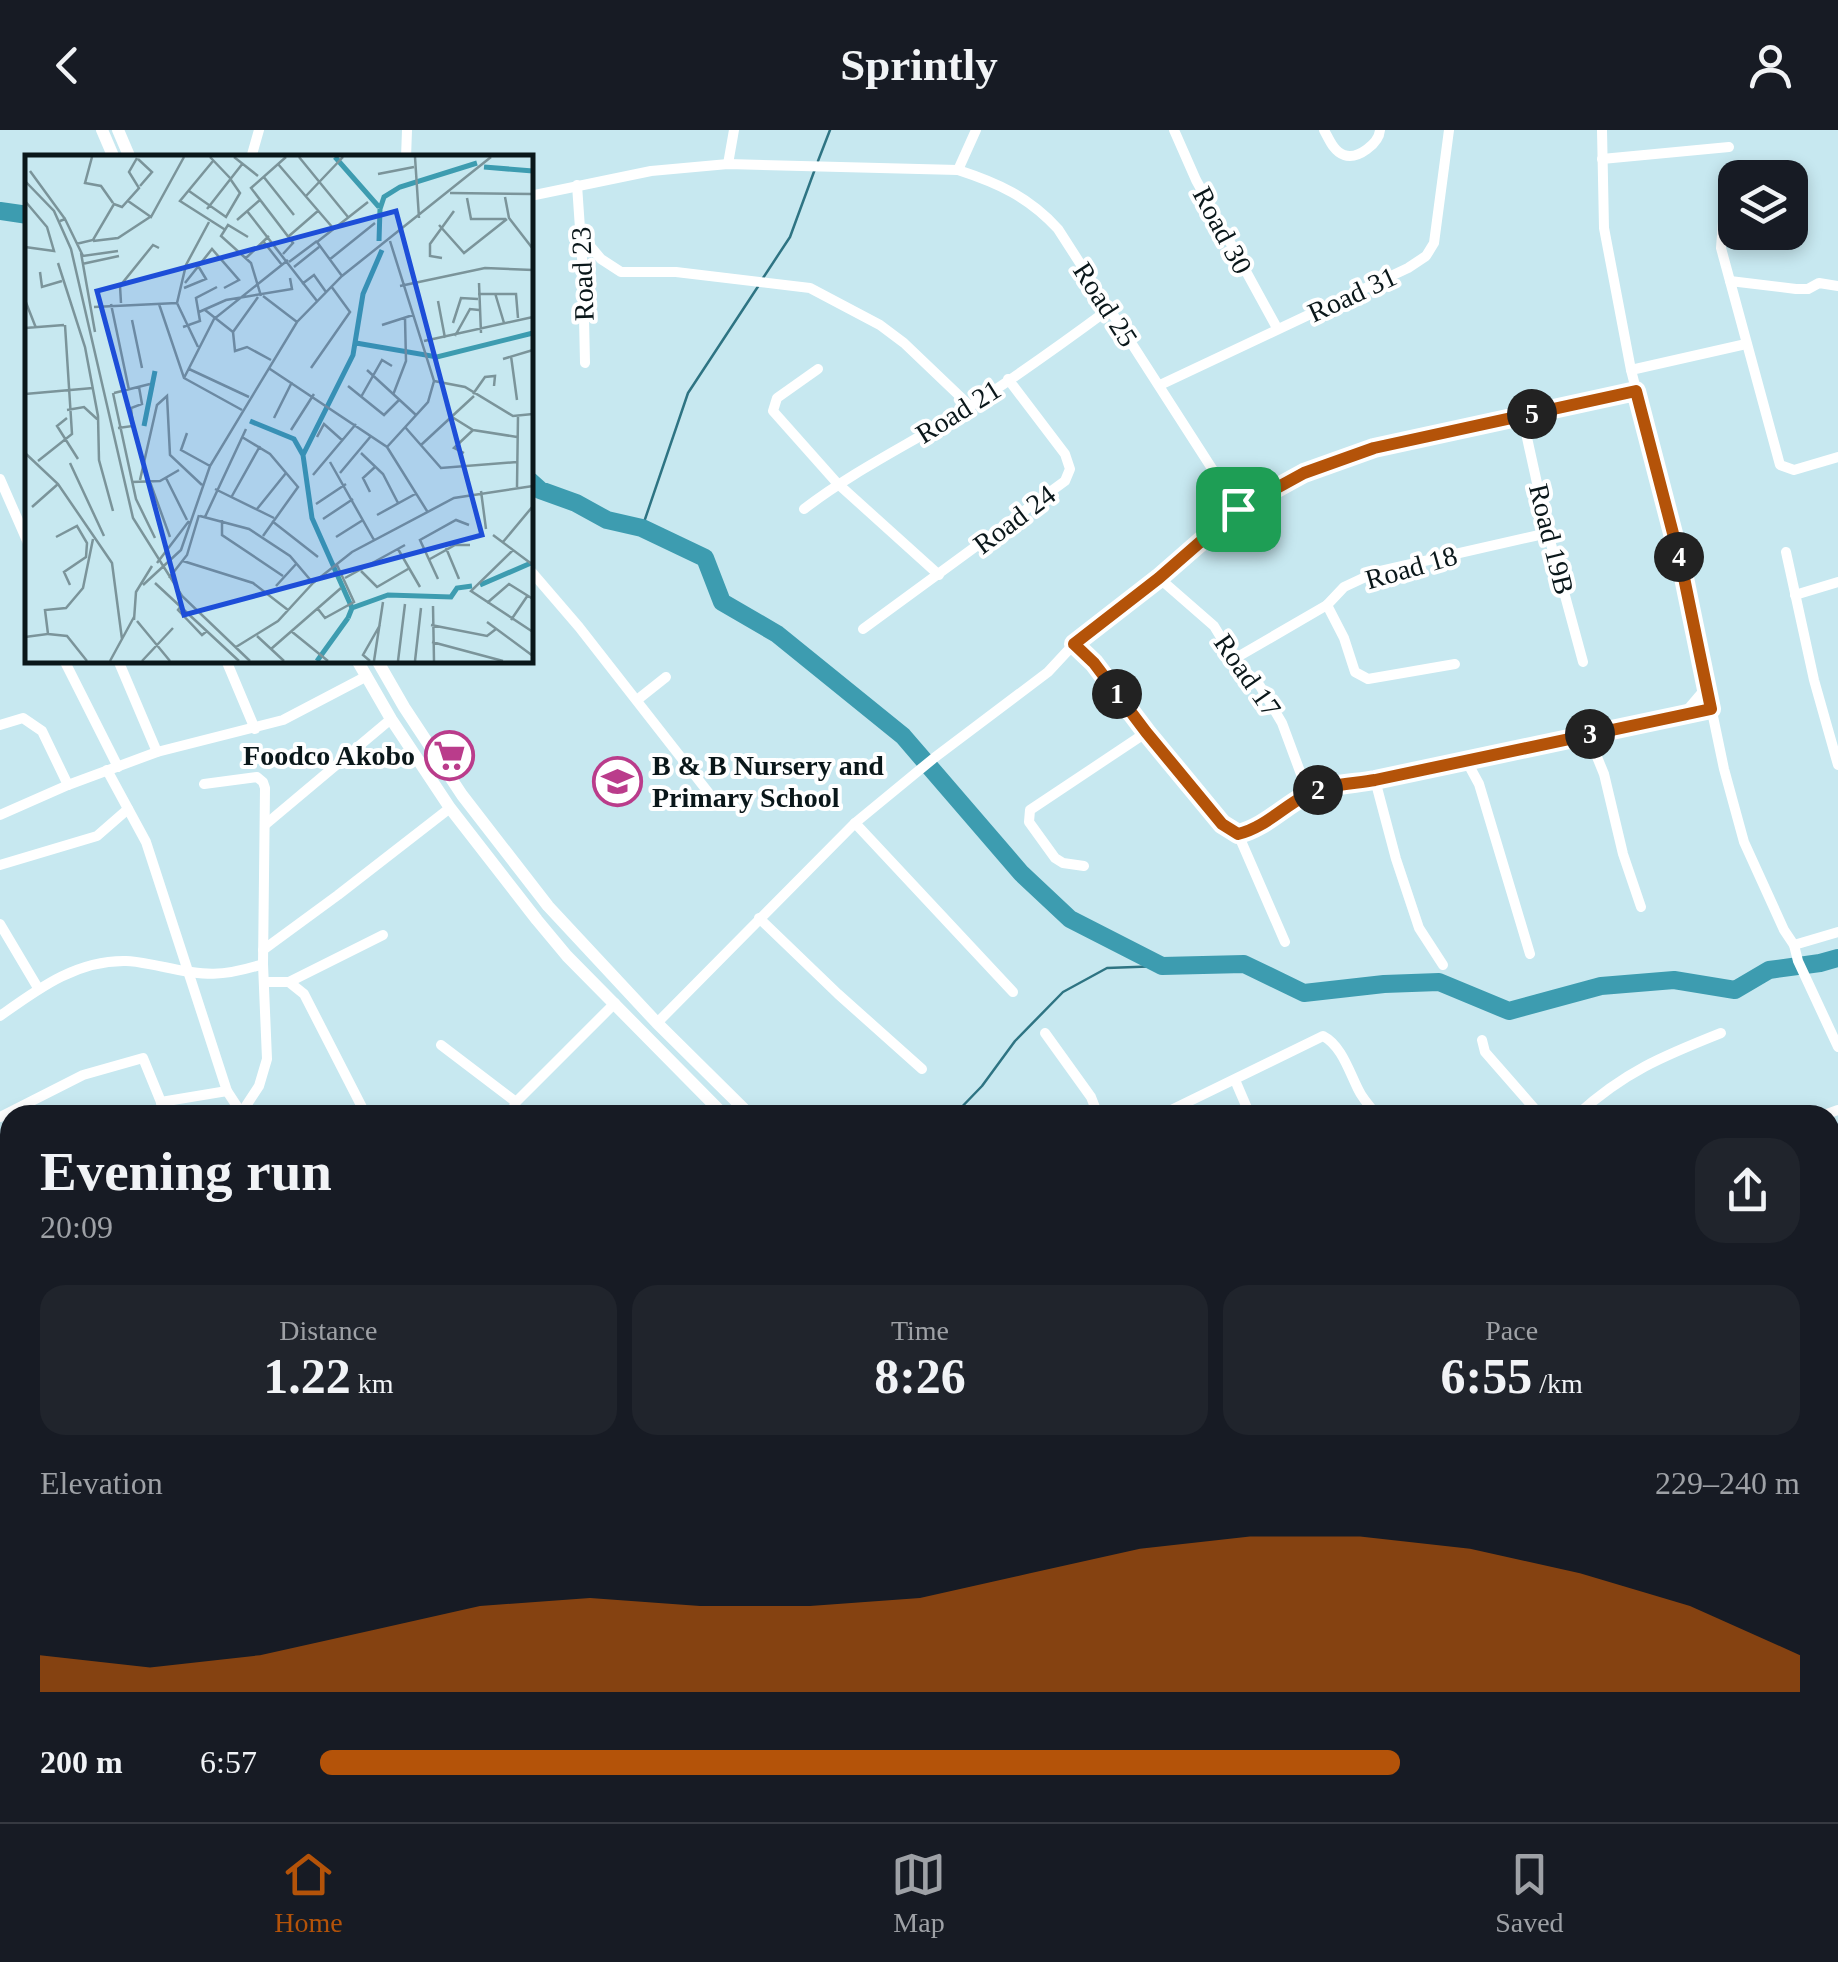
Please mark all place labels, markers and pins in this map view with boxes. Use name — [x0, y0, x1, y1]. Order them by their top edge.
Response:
pin: 5 — [1507, 389, 1557, 439]
pin — [1196, 467, 1281, 552]
pin: 4 — [1654, 532, 1704, 582]
pin: 1 — [1092, 669, 1142, 719]
pin: 3 — [1565, 709, 1615, 759]
supermarket icon: Foodco Akobo — [424, 729, 476, 781]
place label: Foodco Akobo — [243, 740, 415, 771]
place label: B & B Nursery and Primary School — [652, 750, 884, 813]
school or university icon: B & B Nursery and Primary School — [591, 755, 643, 807]
pin: 2 — [1293, 765, 1343, 815]

